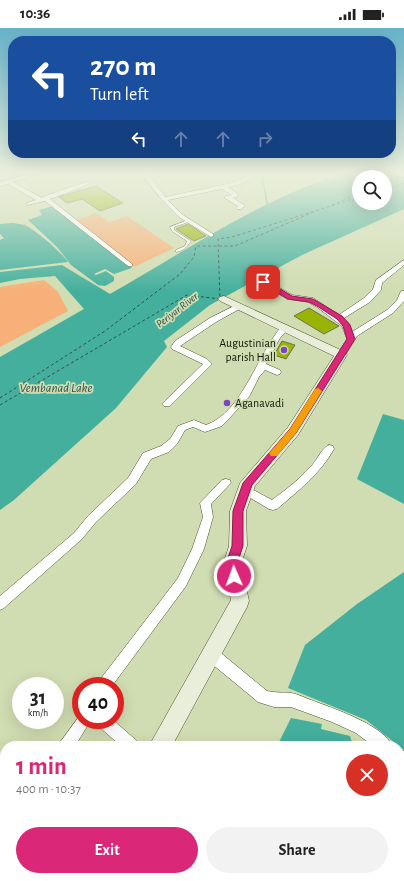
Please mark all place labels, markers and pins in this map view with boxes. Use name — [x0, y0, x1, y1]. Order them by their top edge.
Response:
pin — [246, 265, 280, 299]
place label: Augustinian parish Hall — [219, 337, 276, 363]
marker: Augustinian parish Hall — [279, 345, 289, 355]
place label: Aganavadi — [235, 397, 284, 409]
marker: Aganavadi — [222, 398, 232, 408]

